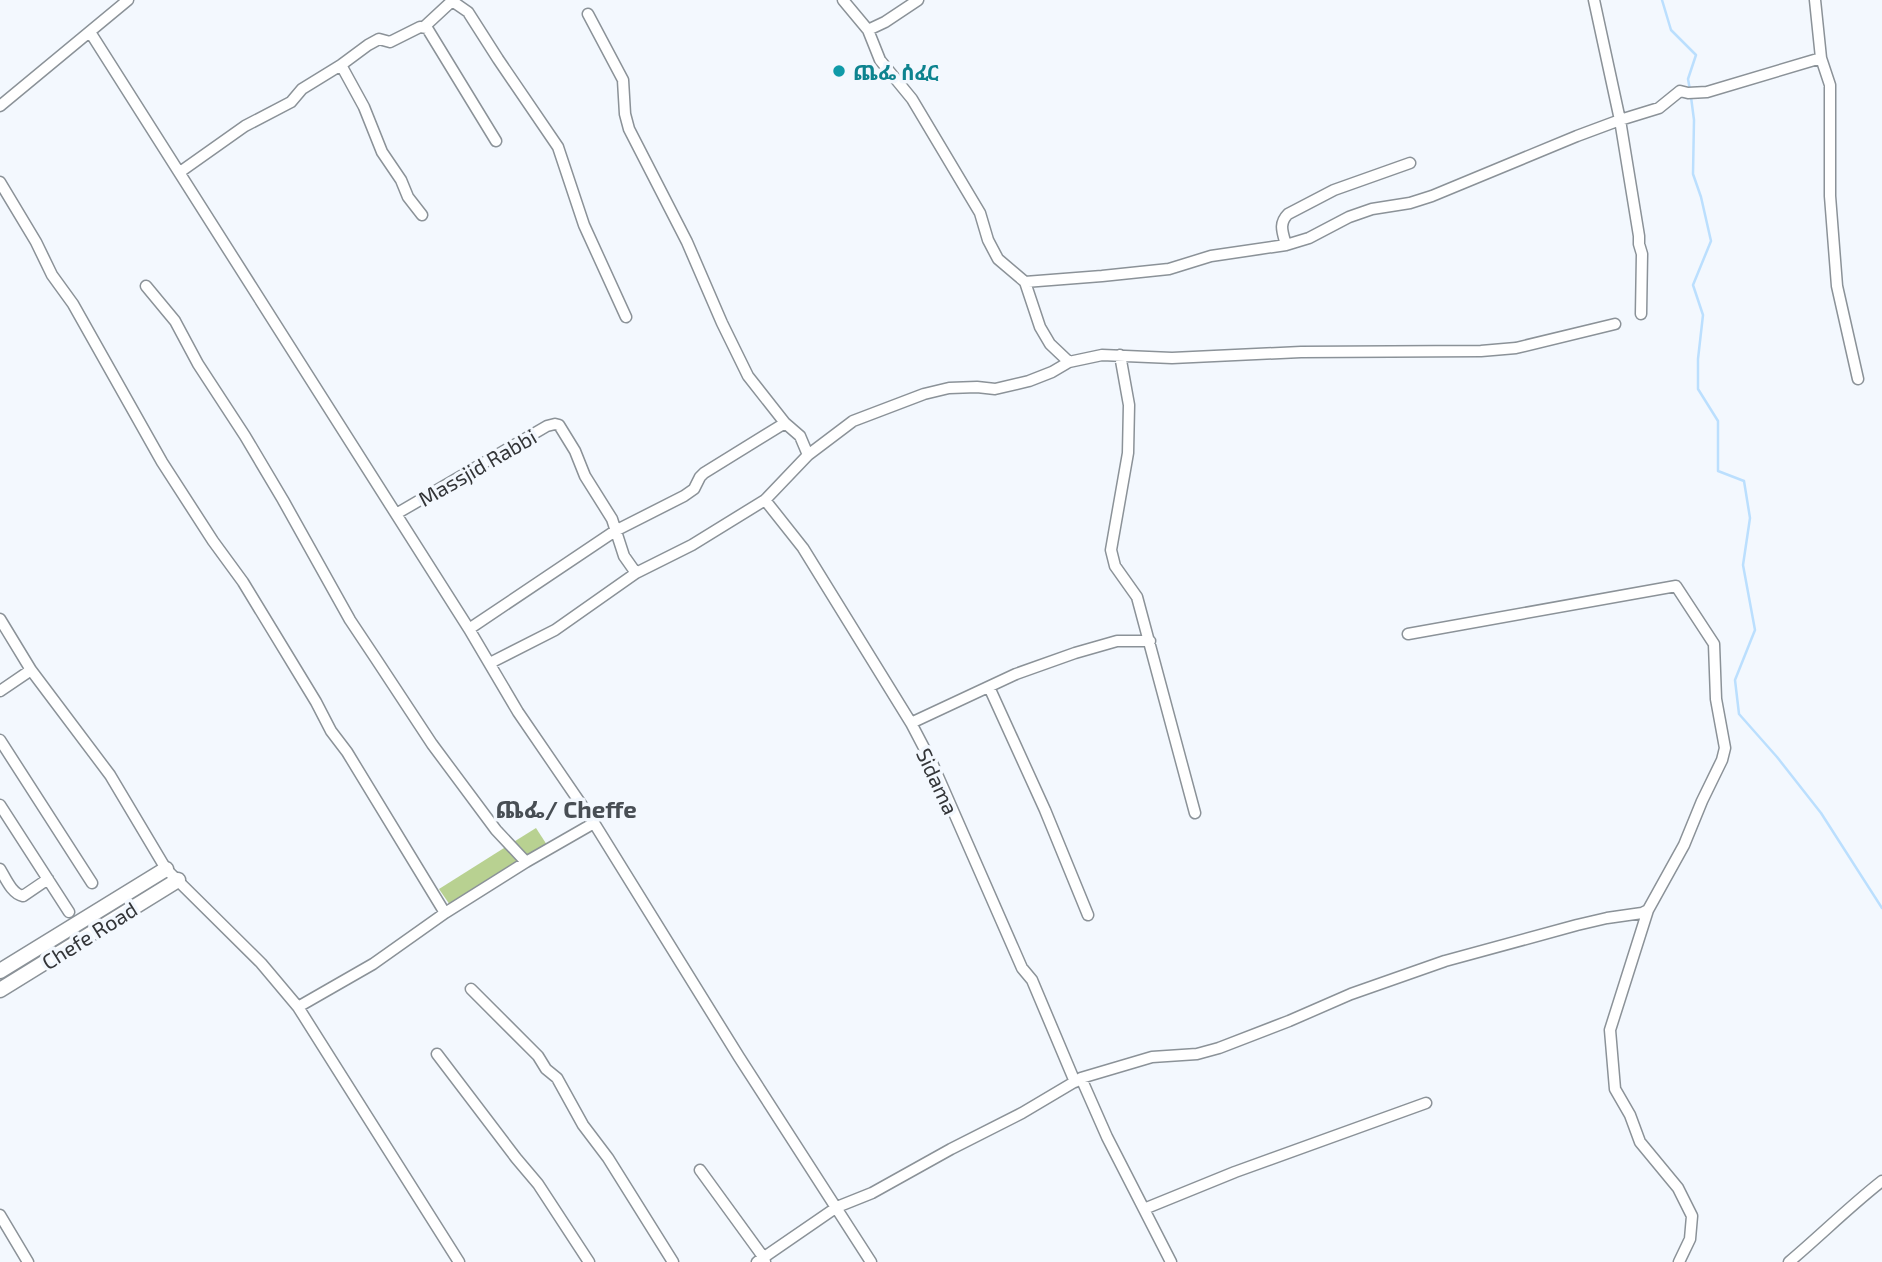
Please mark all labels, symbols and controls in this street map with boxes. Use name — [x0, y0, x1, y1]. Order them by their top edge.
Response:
place label: ጨፌ ሰፈር — [853, 59, 939, 84]
marker: ጨፌ ሰፈር — [831, 63, 847, 79]
street label: Massjid Rabbi — [414, 423, 541, 512]
street label: Sidama — [912, 744, 964, 818]
district label: ጨፌ/ Cheffe — [495, 794, 637, 823]
street label: Chefe Road — [37, 896, 141, 974]

